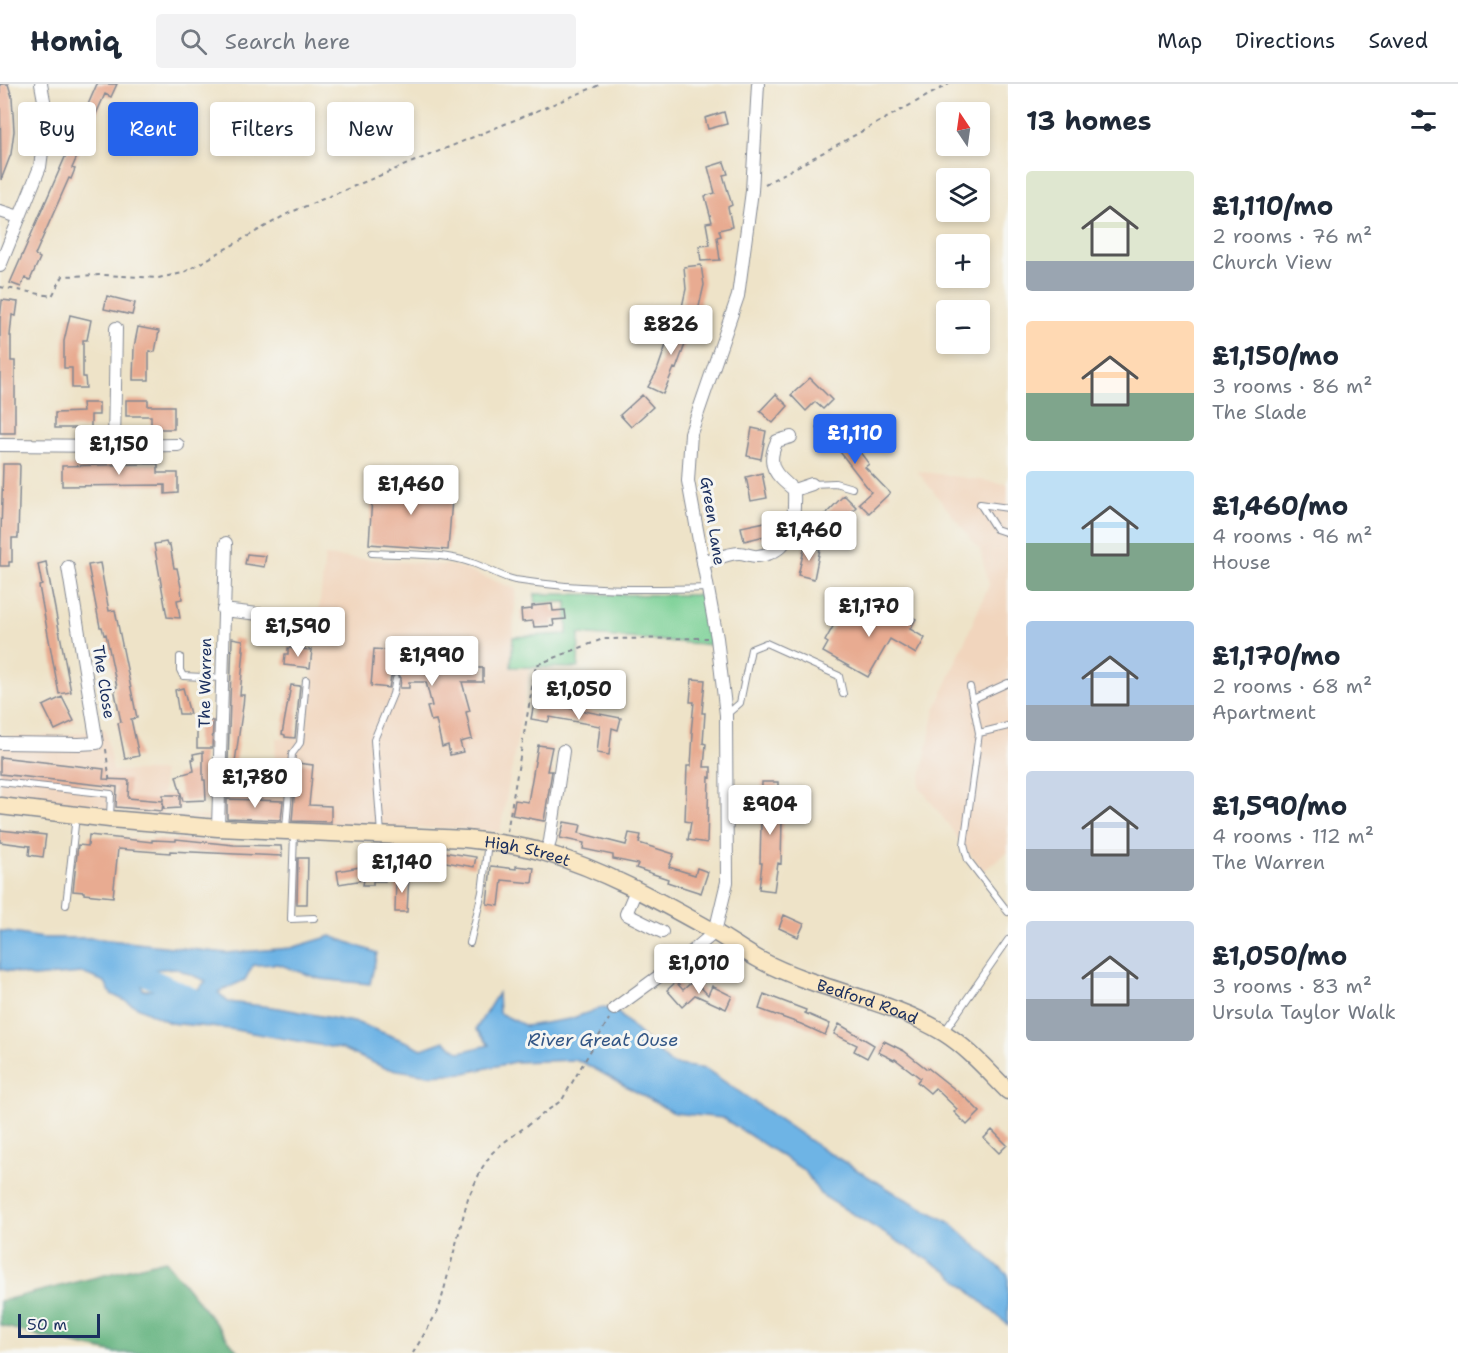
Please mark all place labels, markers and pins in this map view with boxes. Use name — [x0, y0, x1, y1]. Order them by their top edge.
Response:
pin: £826 — [635, 305, 707, 356]
pin: £1,110 — [806, 414, 904, 465]
pin: £1,150 — [70, 425, 168, 476]
pin: £1,460 — [362, 465, 460, 516]
pin: £1,460 — [760, 511, 858, 562]
pin: £1,170 — [820, 587, 918, 638]
pin: £1,590 — [249, 607, 347, 658]
pin: £1,990 — [383, 636, 481, 687]
pin: £1,050 — [530, 670, 628, 721]
pin: £1,780 — [206, 758, 304, 809]
pin: £904 — [734, 785, 806, 836]
pin: £1,140 — [353, 843, 451, 894]
pin: £1,010 — [650, 944, 748, 995]

